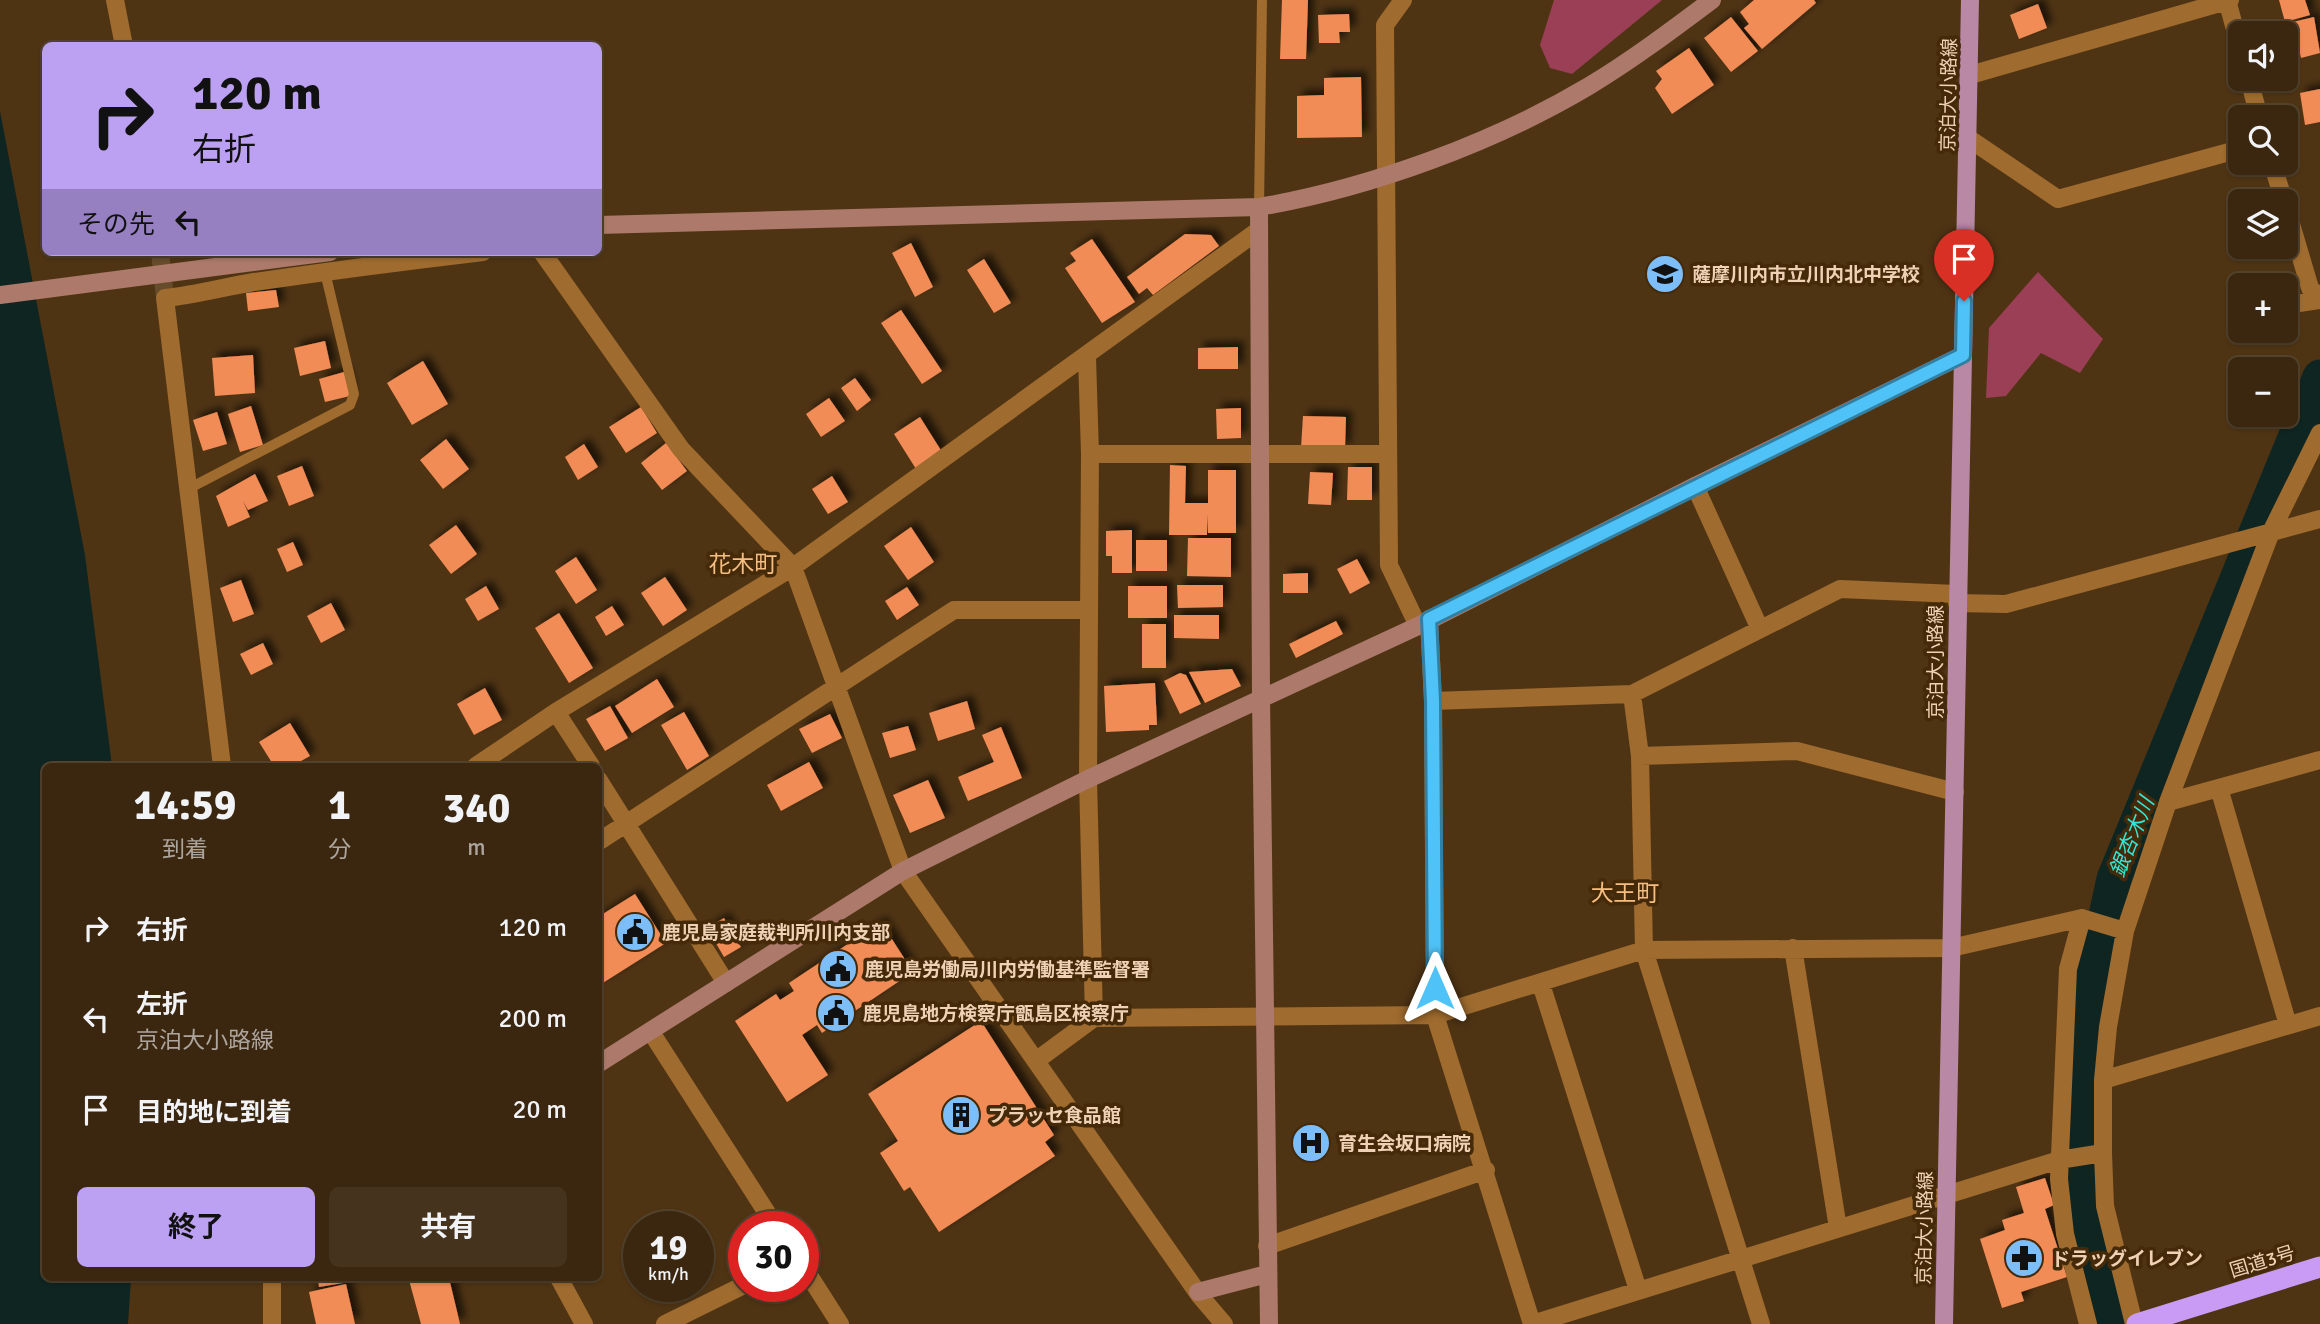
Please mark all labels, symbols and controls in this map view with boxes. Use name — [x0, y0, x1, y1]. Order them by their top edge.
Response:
map controls — [2228, 21, 2298, 427]
button: sound — [2228, 21, 2298, 91]
street label: 京泊大小路線 — [1936, 38, 1962, 152]
text: 120 m — [192, 63, 322, 123]
icon: right — [77, 70, 168, 161]
button: search — [2228, 105, 2298, 175]
text: 右折 — [192, 130, 256, 169]
button: layers — [2228, 189, 2298, 259]
icon: left — [169, 203, 207, 241]
text: その先 — [77, 209, 155, 241]
pin — [1934, 229, 1994, 301]
icon: arrive — [1945, 240, 1983, 278]
school or university icon: 薩摩川内市立川内北中学校 — [1644, 253, 1686, 295]
place label: 薩摩川内市立川内北中学校 — [1692, 263, 1920, 287]
button: + — [2228, 273, 2298, 343]
button: − — [2228, 357, 2298, 427]
district label: 花木町 — [709, 550, 778, 579]
street label: 京泊大小路線 — [1924, 605, 1948, 719]
text: 14:59 — [133, 780, 237, 831]
text: 1 — [328, 780, 351, 831]
text: 340 — [442, 783, 511, 834]
water label: 銀杏木川 — [2104, 791, 2161, 881]
text: m — [467, 833, 486, 862]
text: 到着 — [162, 835, 208, 864]
text: 分 — [328, 835, 351, 864]
district label: 大王町 — [1591, 879, 1660, 908]
icon: right — [77, 909, 115, 947]
public building icon: 鹿児島家庭裁判所川内支部 — [614, 911, 656, 953]
text: 120 m — [498, 912, 567, 944]
text: 右折 — [136, 915, 188, 947]
place label: 鹿児島家庭裁判所川内支部 — [662, 921, 890, 945]
public building icon: 鹿児島労働局川内労働基準監督署 — [817, 948, 859, 990]
position arrow — [1398, 951, 1472, 1025]
place label: 鹿児島労働局川内労働基準監督署 — [865, 958, 1150, 982]
text: 左折 — [136, 989, 188, 1021]
public building icon: 鹿児島地方検察庁甑島区検察庁 — [815, 992, 857, 1034]
icon: left — [77, 1000, 115, 1038]
place label: 鹿児島地方検察庁甑島区検察庁 — [863, 1002, 1129, 1026]
text: 200 m — [498, 1003, 567, 1035]
text: 京泊大小路線 — [136, 1026, 274, 1055]
icon: arrive — [77, 1091, 115, 1129]
text: 20 m — [512, 1094, 567, 1126]
building icon: プラッセ食品館 — [940, 1094, 982, 1136]
text: 目的地に到着 — [136, 1097, 292, 1129]
place label: プラッセ食品館 — [988, 1104, 1121, 1128]
hospital icon: 育生会坂口病院 — [1290, 1122, 1332, 1164]
place label: 育生会坂口病院 — [1338, 1132, 1471, 1156]
street label: 京泊大小路線 — [1912, 1171, 1938, 1285]
button: 終了 — [77, 1187, 315, 1267]
button: 共有 — [329, 1187, 567, 1267]
speed limit sign: 30 — [728, 1211, 819, 1302]
text: 19 — [650, 1226, 687, 1269]
pharmacy icon: ドラッグイレブン — [2003, 1237, 2045, 1279]
street label: 国道3号 — [2227, 1241, 2298, 1283]
place label: ドラッグイレブン — [2051, 1247, 2203, 1271]
text: km/h — [648, 1263, 689, 1285]

